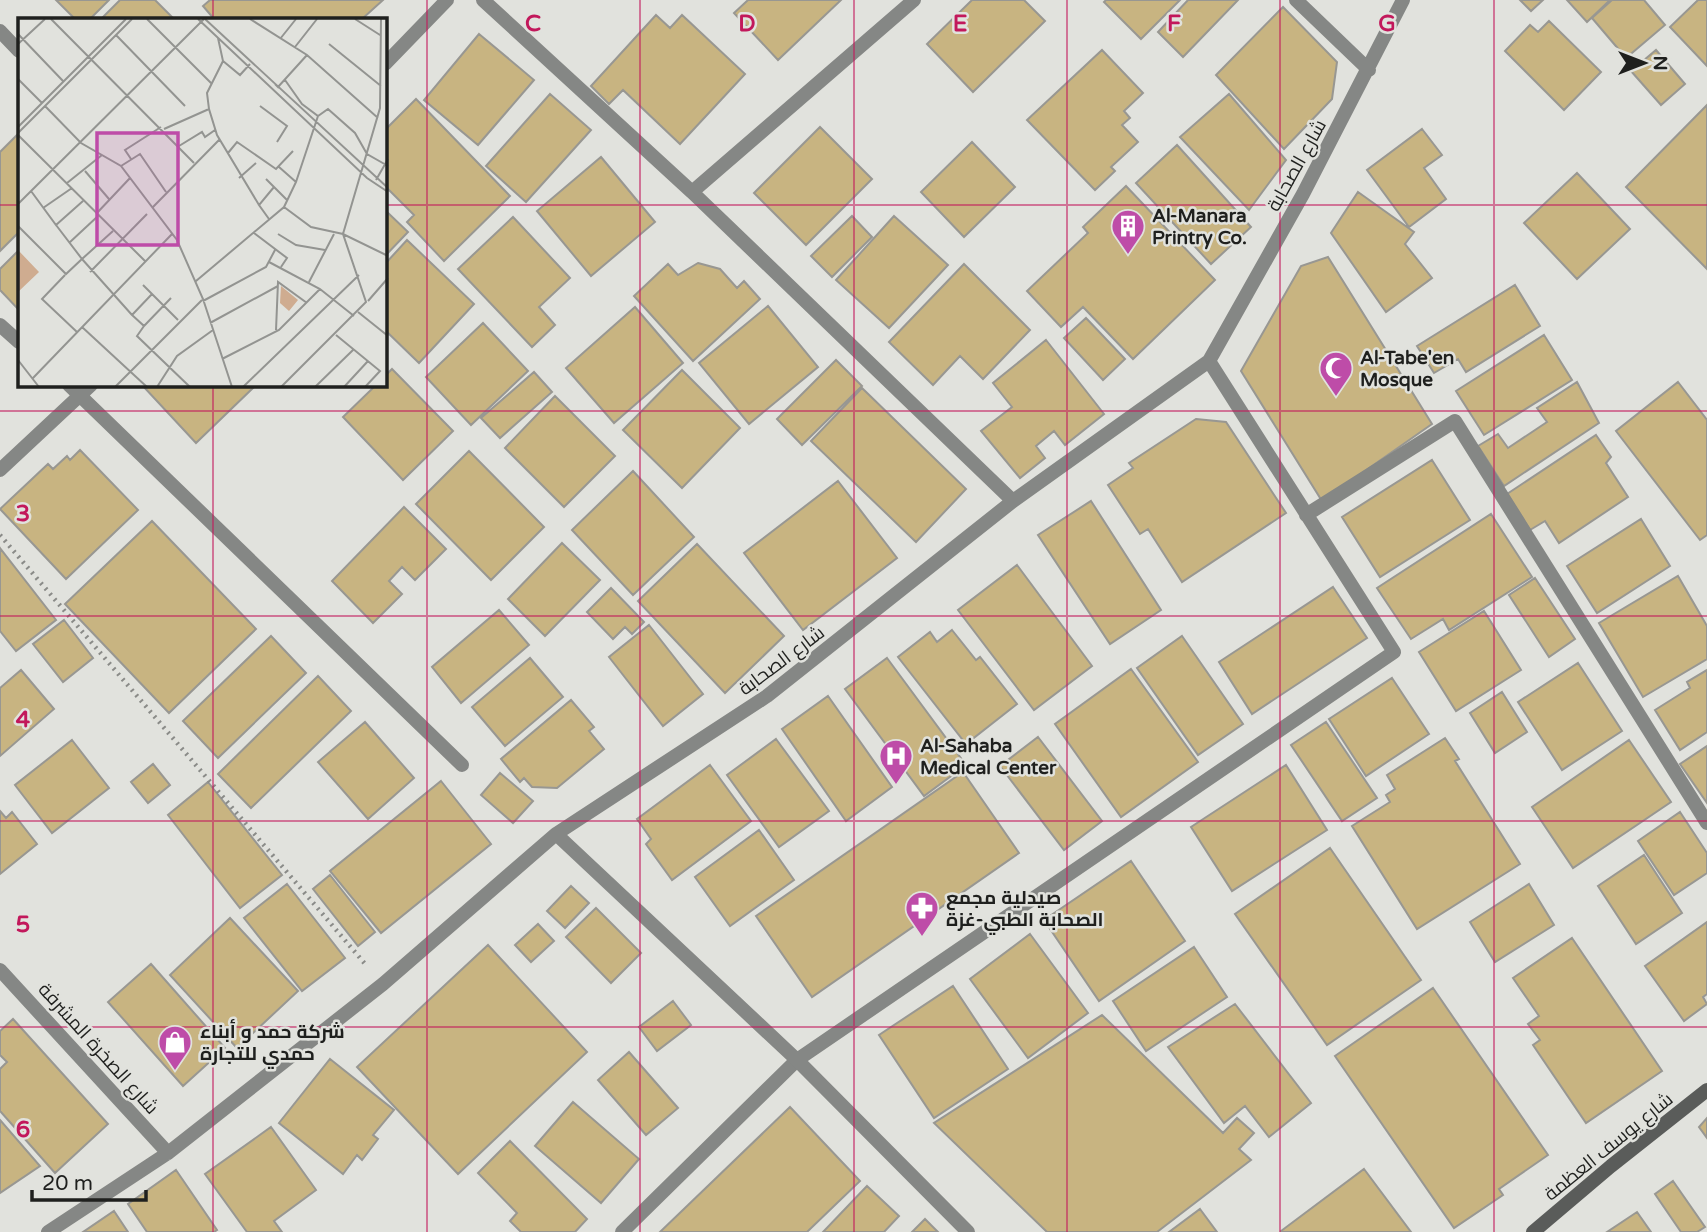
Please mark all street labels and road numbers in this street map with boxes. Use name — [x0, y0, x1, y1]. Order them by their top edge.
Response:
street label: شارع الصحابة — [1263, 116, 1333, 216]
street label: شارع الصحابة — [734, 621, 830, 702]
street label: شارع الصخرة المشرفة — [32, 979, 163, 1120]
street label: شارع يوسف العظمة — [1540, 1088, 1679, 1207]

